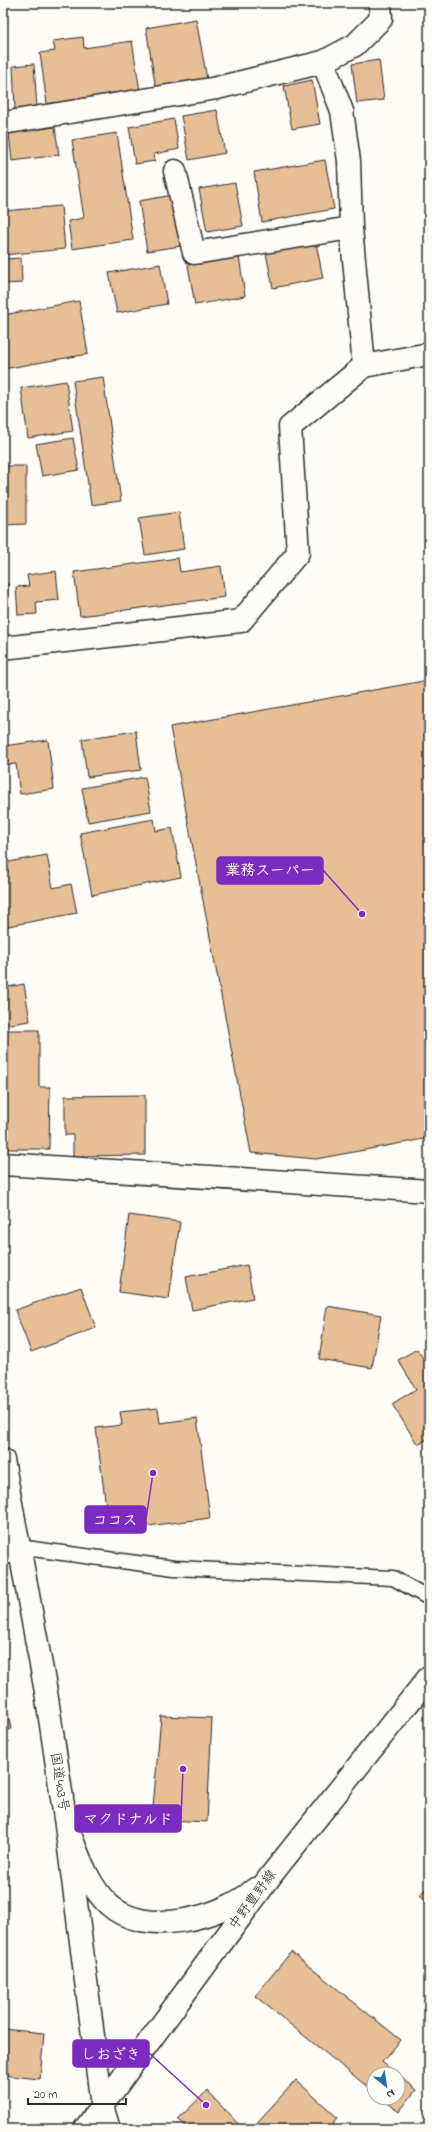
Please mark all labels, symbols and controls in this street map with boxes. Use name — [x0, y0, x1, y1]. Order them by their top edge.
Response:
callout: 業務スーパー — [217, 857, 323, 884]
text: 業務スーパー — [225, 860, 315, 882]
callout: ココス — [85, 1506, 146, 1533]
text: ココス — [92, 1510, 138, 1532]
street label: 国道403号 — [44, 1751, 74, 1813]
callout: マクドナルド — [75, 1805, 181, 1832]
text: マクドナルド — [83, 1809, 173, 1831]
street label: 中野豊野線 — [224, 1866, 282, 1934]
callout: しおざき — [73, 2040, 149, 2067]
text: しおざき — [81, 2044, 141, 2066]
north arrow — [366, 2066, 406, 2106]
scale bar — [28, 2080, 126, 2106]
text: N — [383, 2085, 398, 2103]
text: 20 m — [34, 2086, 57, 2104]

